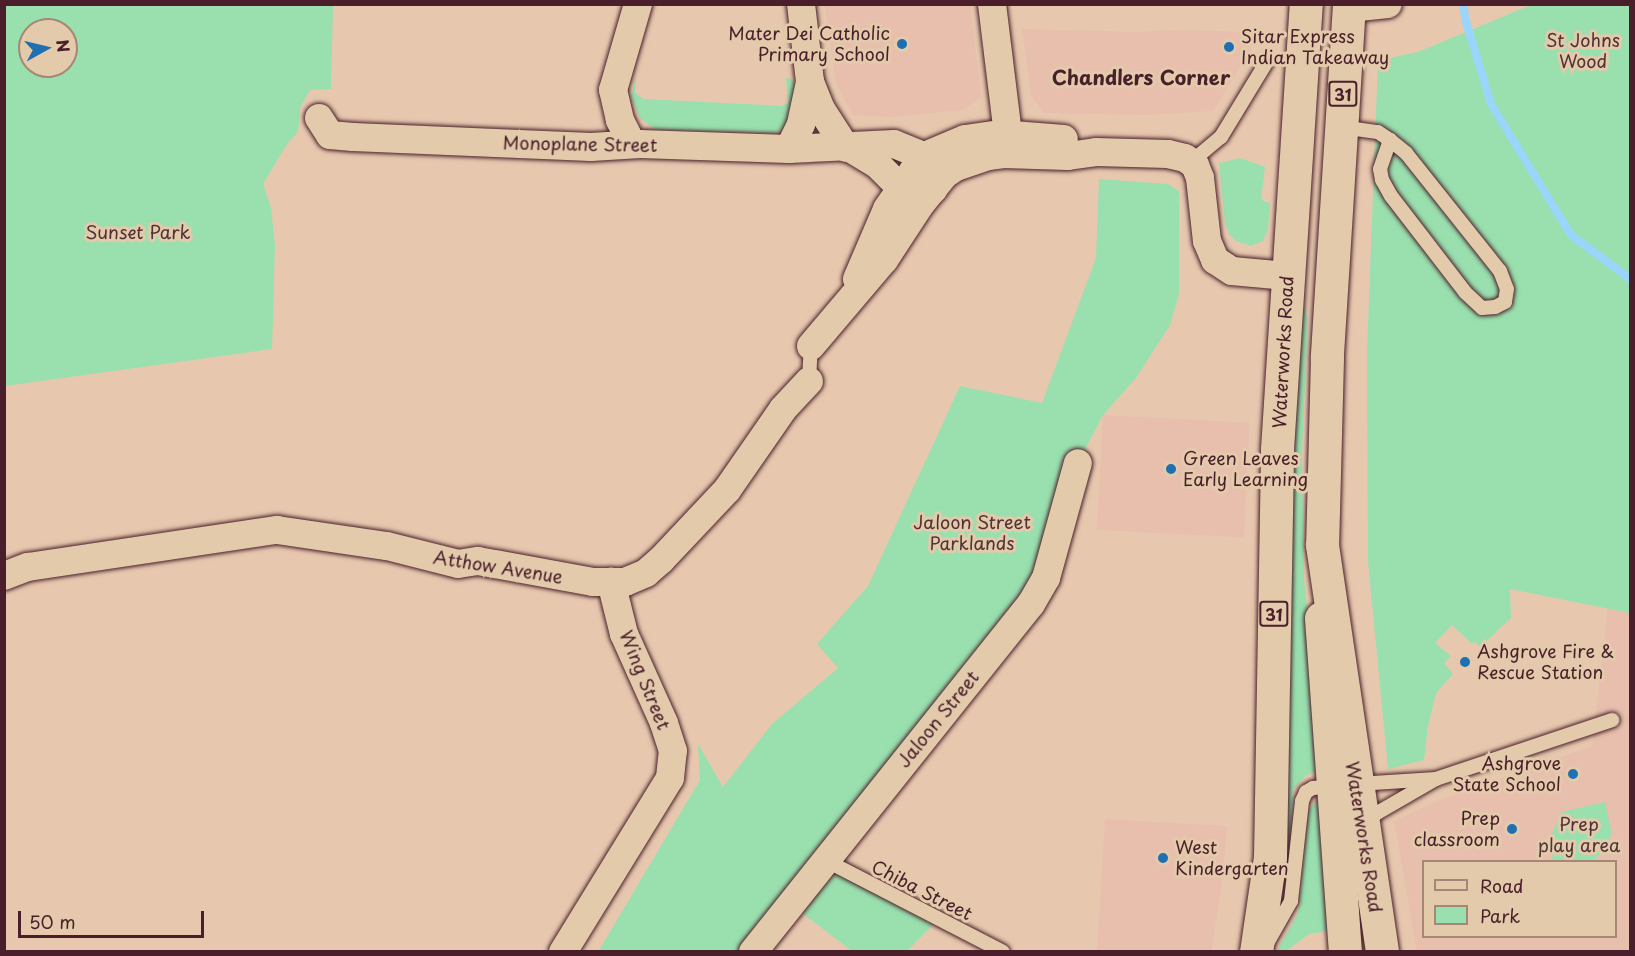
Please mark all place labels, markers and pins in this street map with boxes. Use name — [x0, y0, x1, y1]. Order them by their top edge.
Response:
place label: Mater Dei Catholic Primary School — [726, 23, 890, 66]
place label: Sitar Express Indian Takeaway — [1241, 26, 1389, 68]
marker: Mater Dei Catholic Primary School — [895, 37, 909, 51]
marker: Sitar Express Indian Takeaway — [1222, 40, 1236, 54]
place label: Green Leaves Early Learning — [1183, 448, 1309, 490]
marker: Green Leaves Early Learning — [1164, 462, 1178, 476]
place label: Ashgrove Fire & Rescue Station — [1477, 641, 1615, 684]
marker: Ashgrove Fire & Rescue Station — [1458, 655, 1472, 669]
place label: Ashgrove State School — [1452, 753, 1561, 795]
marker: Ashgrove State School — [1566, 767, 1580, 781]
place label: Prep classroom — [1414, 808, 1500, 850]
marker: Prep classroom — [1505, 822, 1519, 836]
place label: West Kindergarten — [1175, 837, 1289, 880]
marker: West Kindergarten — [1156, 851, 1170, 865]

